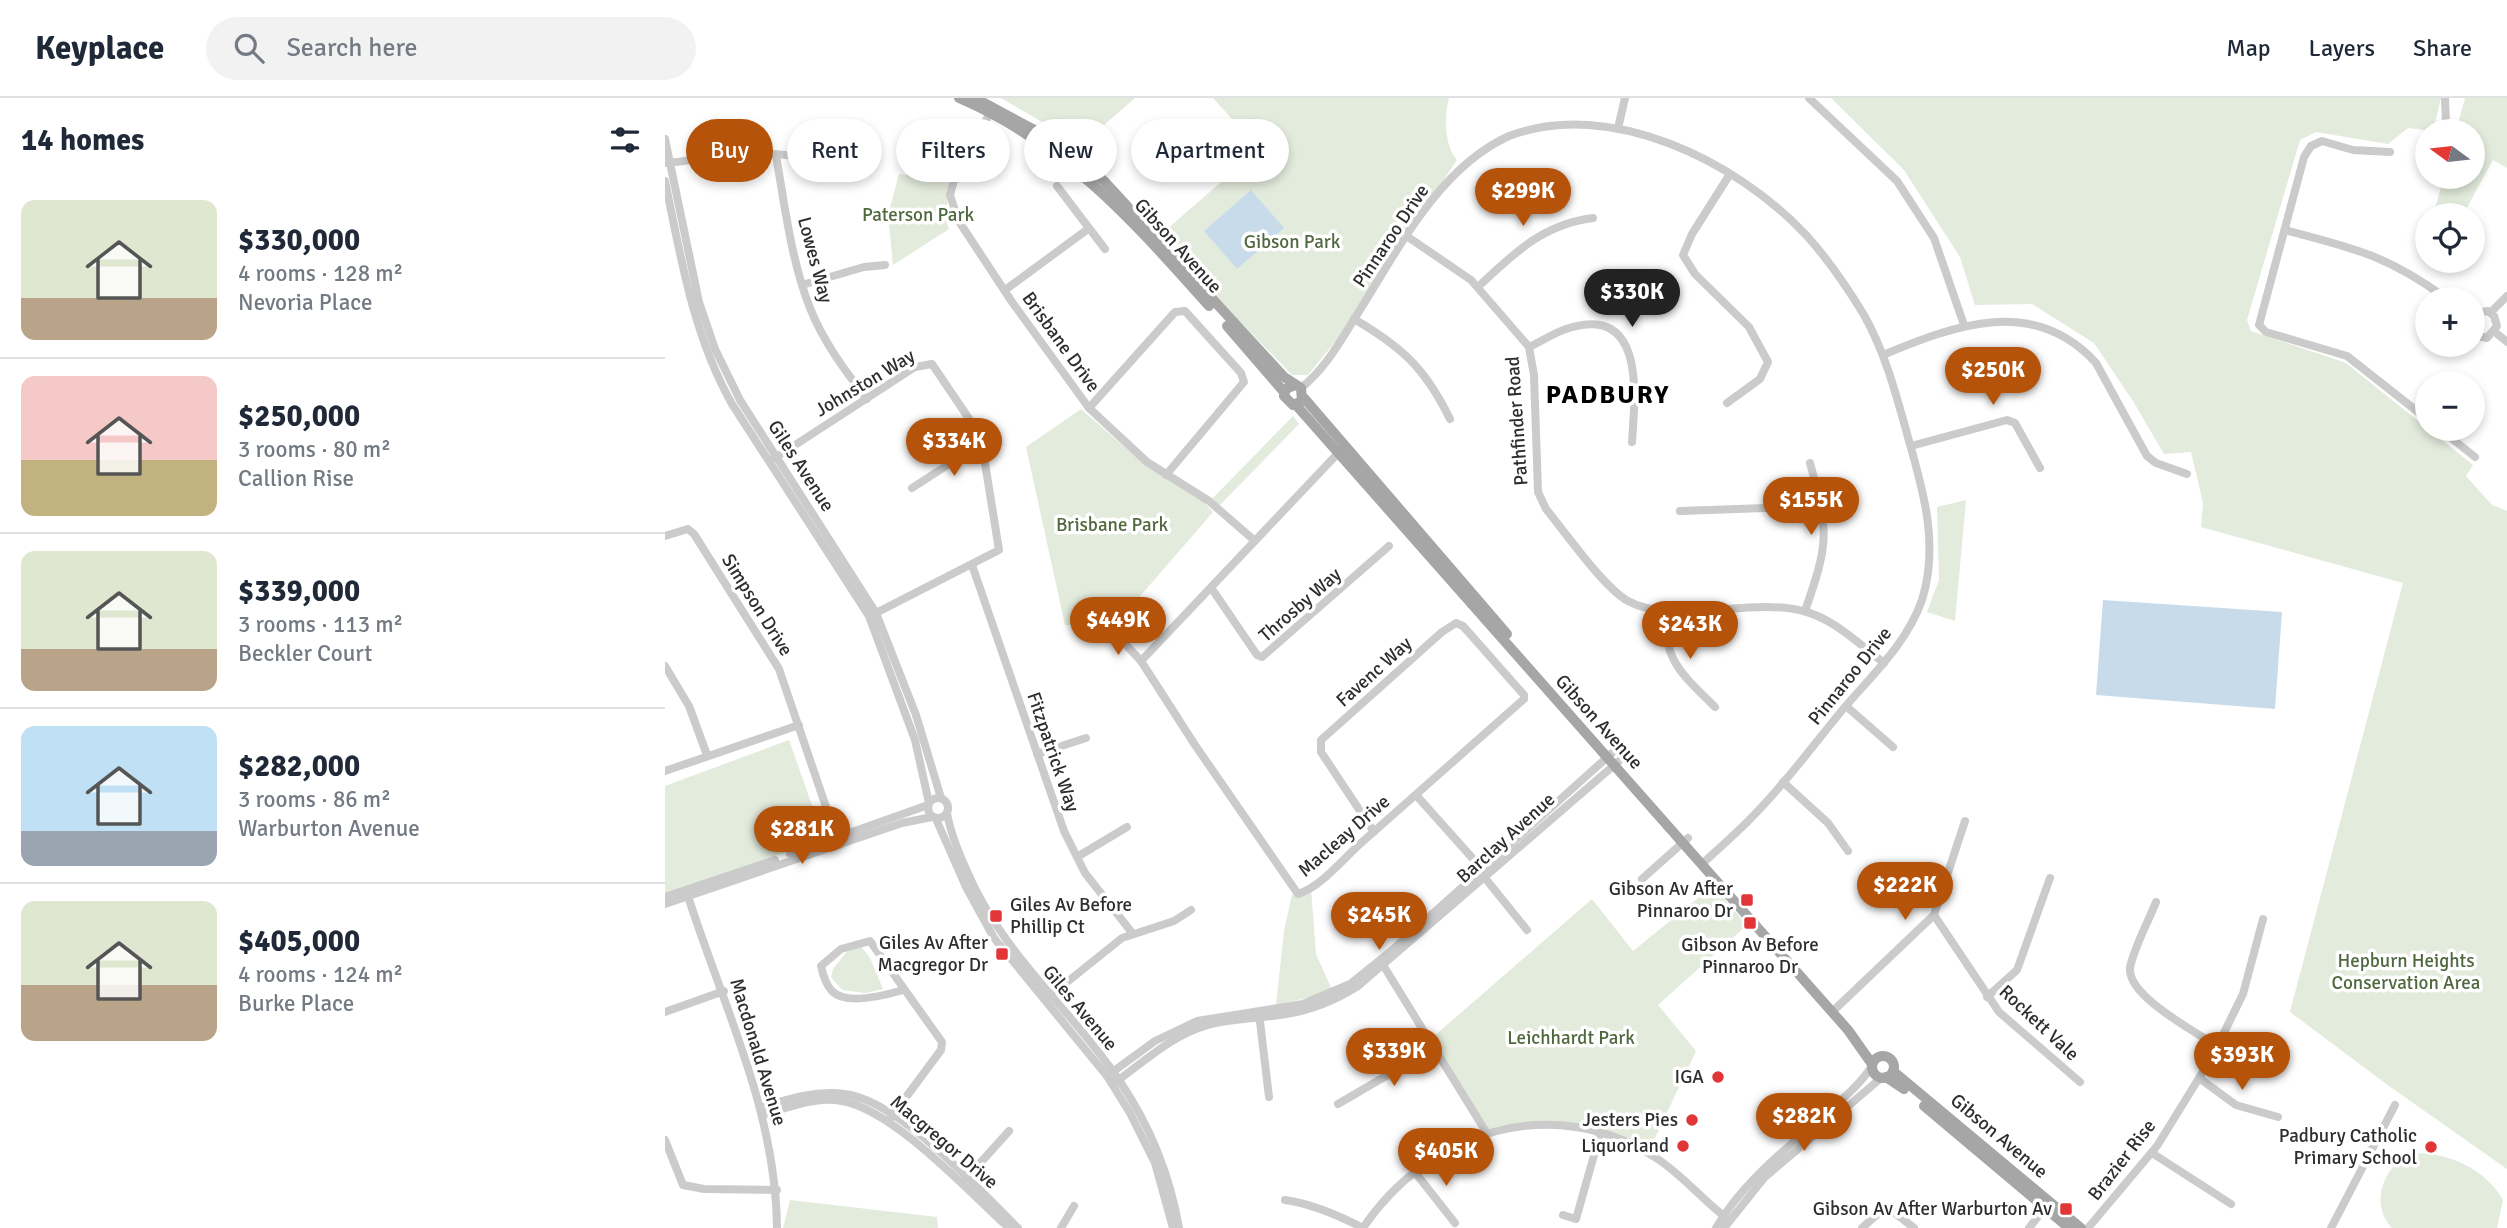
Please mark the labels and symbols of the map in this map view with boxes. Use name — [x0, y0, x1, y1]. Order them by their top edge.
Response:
north arrow — [2415, 119, 2485, 189]
pin: $299K — [1474, 169, 1572, 228]
street label: Pinnaroo Drive — [1348, 180, 1434, 292]
street label: Gibson Avenue — [1129, 194, 1227, 298]
park label: Paterson Park — [862, 203, 974, 227]
street label: Lowes Way — [792, 214, 838, 306]
park label: Gibson Park — [1244, 230, 1341, 254]
pin: $330K — [1583, 270, 1681, 329]
street label: Brisbane Drive — [1017, 287, 1105, 397]
street label: Johnston Way — [811, 344, 919, 422]
pin: $250K — [1944, 348, 2042, 407]
street label: Pathfinder Road — [1501, 356, 1533, 486]
district label: PADBURY — [1546, 379, 1670, 411]
street label: Giles Avenue — [763, 416, 839, 516]
pin: $334K — [905, 418, 1003, 478]
pin: $155K — [1762, 478, 1860, 537]
park label: Brisbane Park — [1056, 513, 1169, 537]
street label: Simpson Drive — [716, 549, 798, 661]
street label: Throsby Way — [1254, 563, 1346, 647]
pin: $449K — [1069, 598, 1167, 657]
pin: $243K — [1641, 602, 1739, 661]
street label: Pinnaroo Drive — [1803, 622, 1897, 730]
street label: Favenc Way — [1331, 632, 1417, 712]
street label: Gibson Avenue — [1550, 670, 1648, 774]
street label: Fitzpatrick Way — [1021, 689, 1085, 815]
street label: Barclay Avenue — [1452, 788, 1560, 888]
street label: Macleay Drive — [1293, 790, 1395, 882]
pin: $281K — [753, 806, 851, 866]
pin: $222K — [1856, 862, 1954, 922]
place label: Gibson Av After Pinnaroo Dr — [1609, 877, 1733, 923]
pin: $245K — [1330, 892, 1428, 952]
marker: Gibson Av After Pinnaroo Dr — [1739, 892, 1755, 908]
place label: Giles Av Before Phillip Ct — [1010, 893, 1132, 939]
marker: Giles Av Before Phillip Ct — [988, 908, 1004, 924]
marker: Gibson Av Before Pinnaroo Dr — [1742, 915, 1758, 931]
place label: Giles Av After Macgregor Dr — [878, 931, 988, 977]
place label: Gibson Av Before Pinnaroo Dr — [1681, 933, 1819, 979]
marker: Giles Av After Macgregor Dr — [994, 946, 1010, 962]
park label: Hepburn Heights Conservation Area — [2332, 949, 2480, 995]
street label: Giles Avenue — [1037, 960, 1123, 1056]
street label: Macdonald Avenue — [724, 975, 792, 1129]
street label: Rockett Vale — [1994, 980, 2084, 1066]
park label: Leichhardt Park — [1507, 1026, 1635, 1050]
pin: $339K — [1345, 1028, 1443, 1088]
pin: $393K — [2193, 1032, 2291, 1092]
place label: IGA — [1675, 1065, 1704, 1089]
marker: IGA — [1710, 1069, 1726, 1085]
street label: Gibson Avenue — [1945, 1088, 2053, 1184]
street label: Macgregor Drive — [885, 1090, 1003, 1194]
pin: $282K — [1755, 1094, 1853, 1153]
place label: Jesters Pies — [1582, 1108, 1678, 1132]
marker: Jesters Pies — [1684, 1112, 1700, 1128]
street label: Brazier Rise — [2083, 1115, 2161, 1205]
place label: Padbury Catholic Primary School — [2279, 1124, 2417, 1170]
pin: $405K — [1397, 1128, 1495, 1188]
place label: Liquorland — [1581, 1134, 1669, 1158]
marker: Liquorland — [1675, 1138, 1691, 1154]
marker: Padbury Catholic Primary School — [2423, 1139, 2439, 1155]
place label: Gibson Av After Warburton Av — [1813, 1197, 2052, 1221]
marker: Gibson Av After Warburton Av — [2058, 1201, 2074, 1217]

